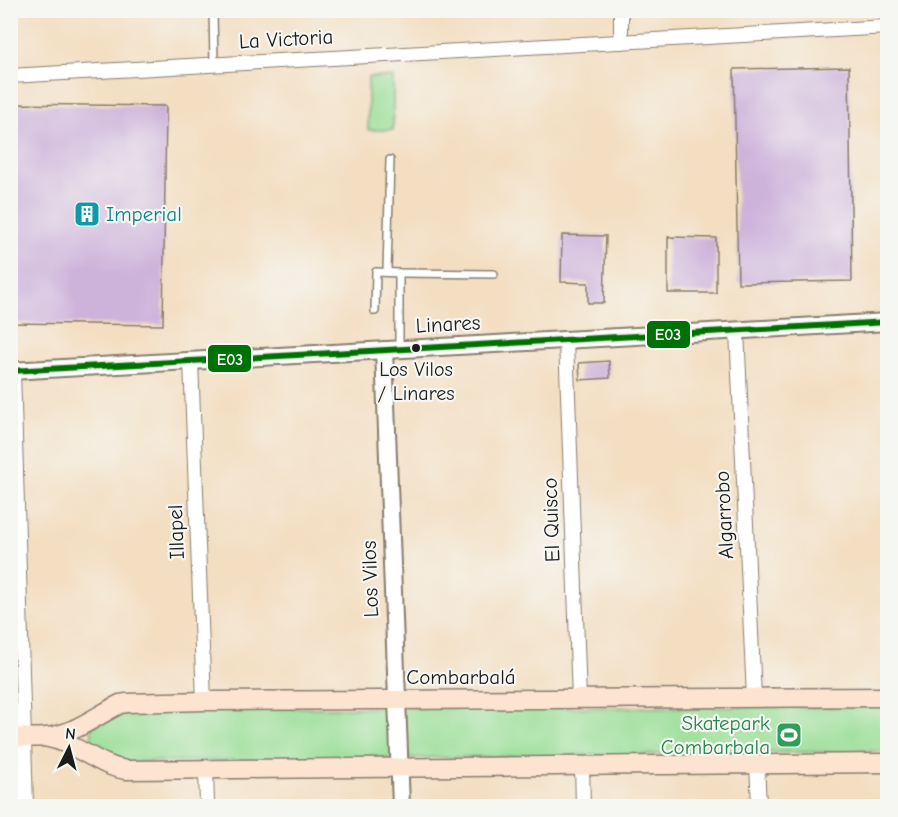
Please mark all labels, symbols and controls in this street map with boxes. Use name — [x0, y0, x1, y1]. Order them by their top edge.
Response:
street label: La Victoria — [238, 25, 334, 53]
building icon: Imperial — [72, 199, 102, 229]
place label: Imperial — [106, 202, 182, 226]
street label: Linares — [415, 310, 481, 338]
line badge: E03 — [646, 320, 691, 349]
text: E03 — [655, 326, 681, 344]
marker: Los Vilos / Linares — [410, 342, 422, 354]
line badge: E03 — [207, 344, 252, 373]
text: E03 — [217, 351, 243, 369]
place label: Los Vilos / Linares — [377, 358, 455, 405]
street label: Algarrobo — [710, 470, 738, 560]
street label: El Quisco — [538, 477, 564, 563]
street label: Illapel — [163, 504, 189, 560]
street label: Los Vilos — [357, 540, 383, 618]
street label: Combarbalá — [406, 665, 516, 689]
place label: Skatepark Combarbala — [661, 711, 770, 759]
north arrow — [39, 718, 99, 778]
sports icon: Skatepark Combarbala — [774, 720, 804, 750]
text: N — [64, 725, 77, 744]

